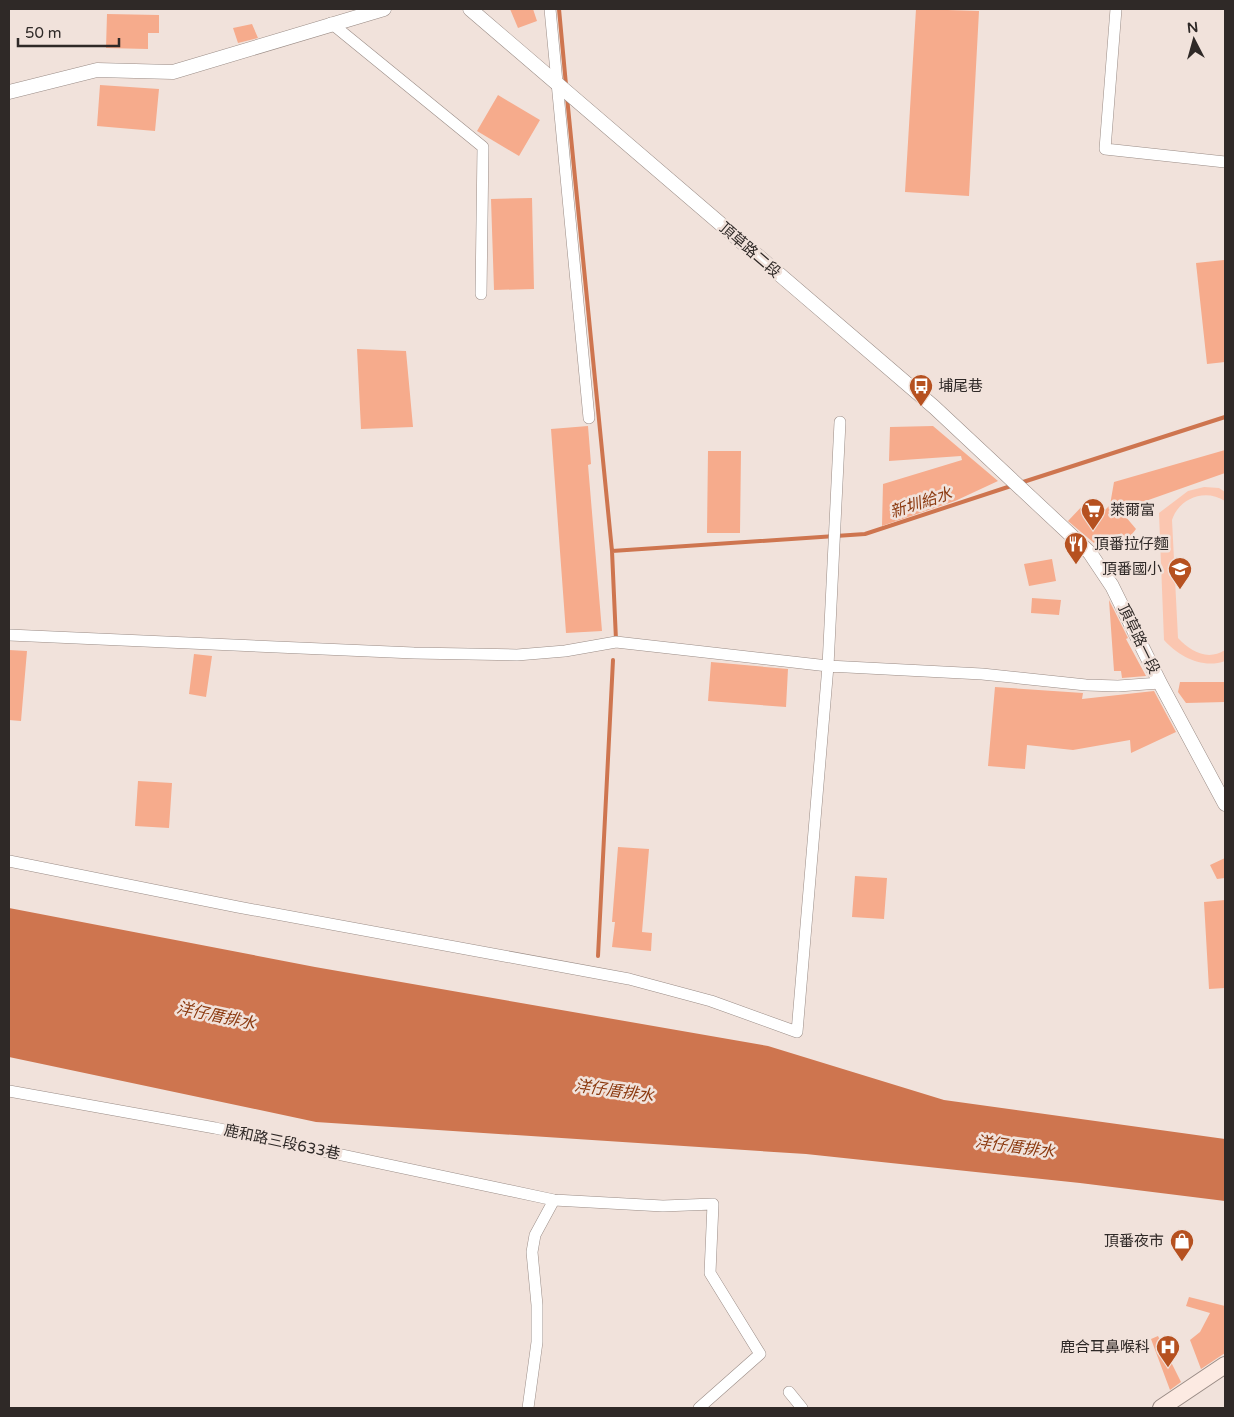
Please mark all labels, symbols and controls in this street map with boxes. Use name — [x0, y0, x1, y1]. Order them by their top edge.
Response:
scale bar — [18, 15, 119, 47]
north arrow — [1169, 15, 1219, 65]
text: N — [1186, 19, 1199, 37]
text: 50 m — [25, 24, 62, 42]
street label: 頂草路二段 — [716, 219, 784, 281]
bus stop icon: 埔尾巷 — [908, 373, 934, 407]
place label: 埔尾巷 — [938, 377, 983, 395]
water label: 新圳給水 — [887, 483, 955, 522]
supermarket icon: 萊爾富 — [1080, 497, 1106, 531]
place label: 萊爾富 — [1110, 501, 1155, 519]
restaurant icon: 頂番拉仔麵 — [1063, 531, 1089, 565]
place label: 頂番拉仔麵 — [1094, 535, 1169, 553]
school or university icon: 頂番國小 — [1167, 556, 1193, 590]
place label: 頂番國小 — [1102, 560, 1162, 578]
street label: 頂草路一段 — [1114, 601, 1164, 677]
water label: 洋仔厝排水 — [175, 998, 258, 1034]
water label: 洋仔厝排水 — [573, 1076, 656, 1107]
street label: 鹿和路三段633巷 — [222, 1121, 342, 1163]
water label: 洋仔厝排水 — [974, 1132, 1057, 1163]
shop icon: 頂番夜市 — [1169, 1228, 1195, 1262]
place label: 頂番夜市 — [1104, 1232, 1164, 1250]
hospital icon: 鹿合耳鼻喉科 — [1155, 1334, 1181, 1368]
place label: 鹿合耳鼻喉科 — [1060, 1338, 1150, 1356]

